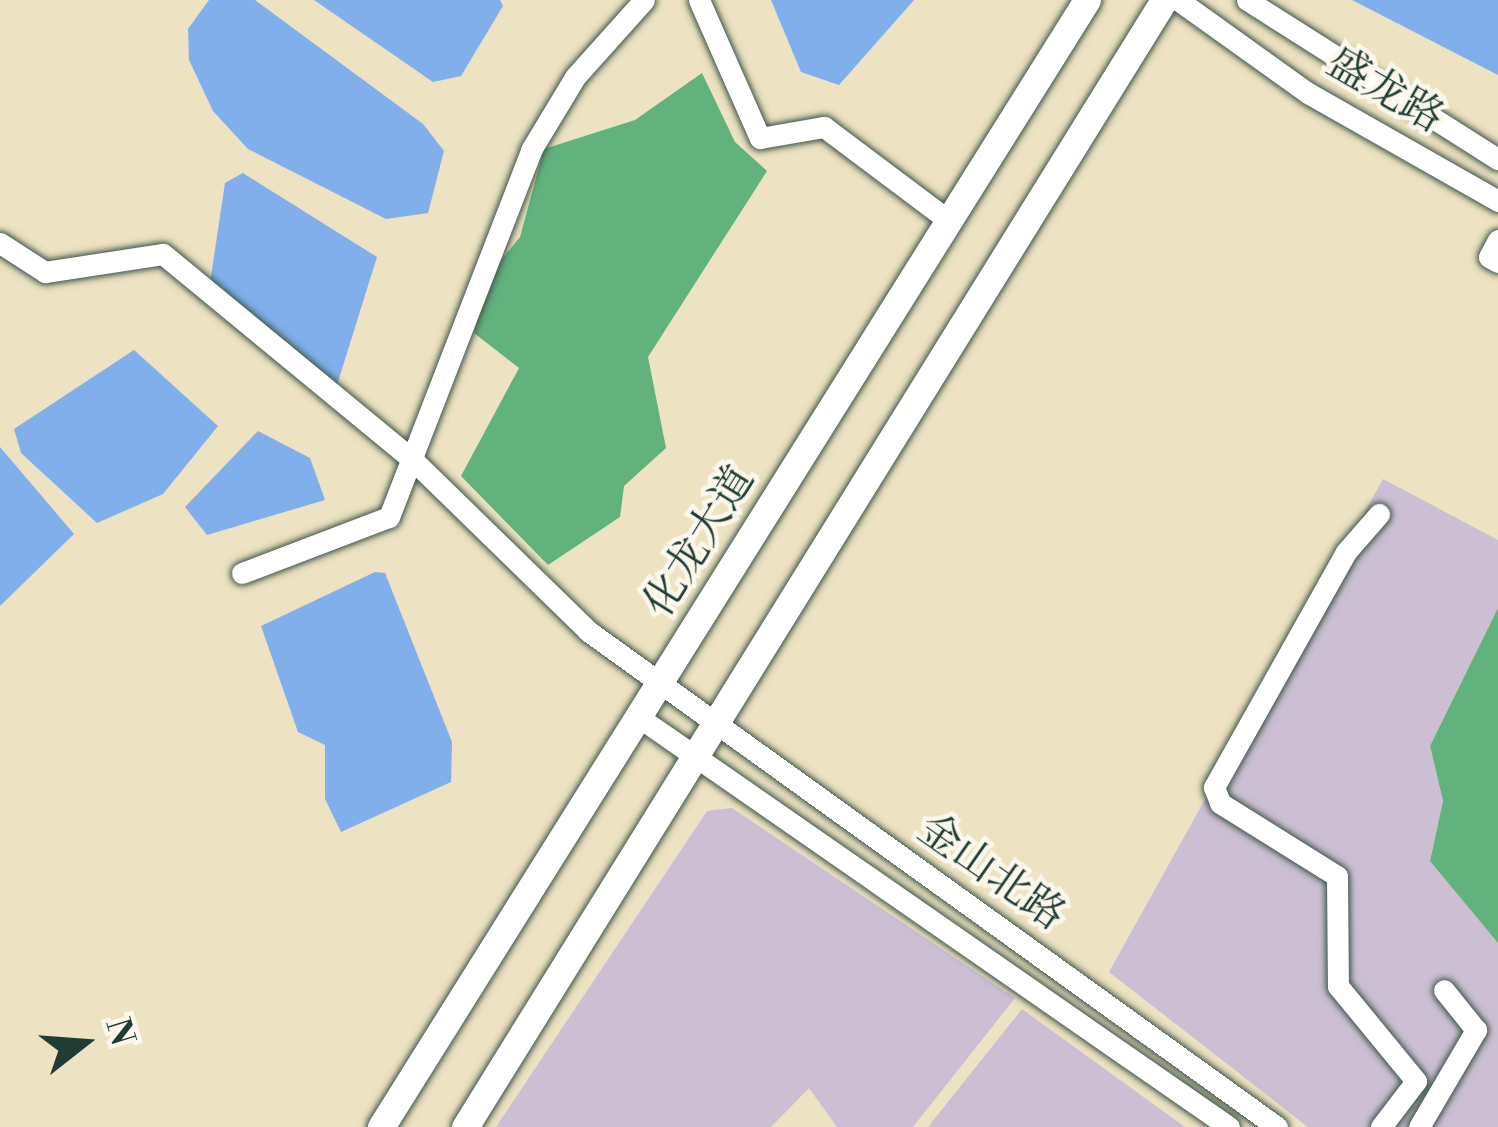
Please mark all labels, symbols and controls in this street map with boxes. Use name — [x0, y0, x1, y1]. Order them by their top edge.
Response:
street label: 盛龙路 — [1318, 38, 1452, 144]
street label: 化龙大道 — [634, 457, 766, 627]
street label: 金山北路 — [908, 804, 1074, 942]
north arrow — [24, 983, 144, 1103]
text: N — [95, 1014, 142, 1051]

